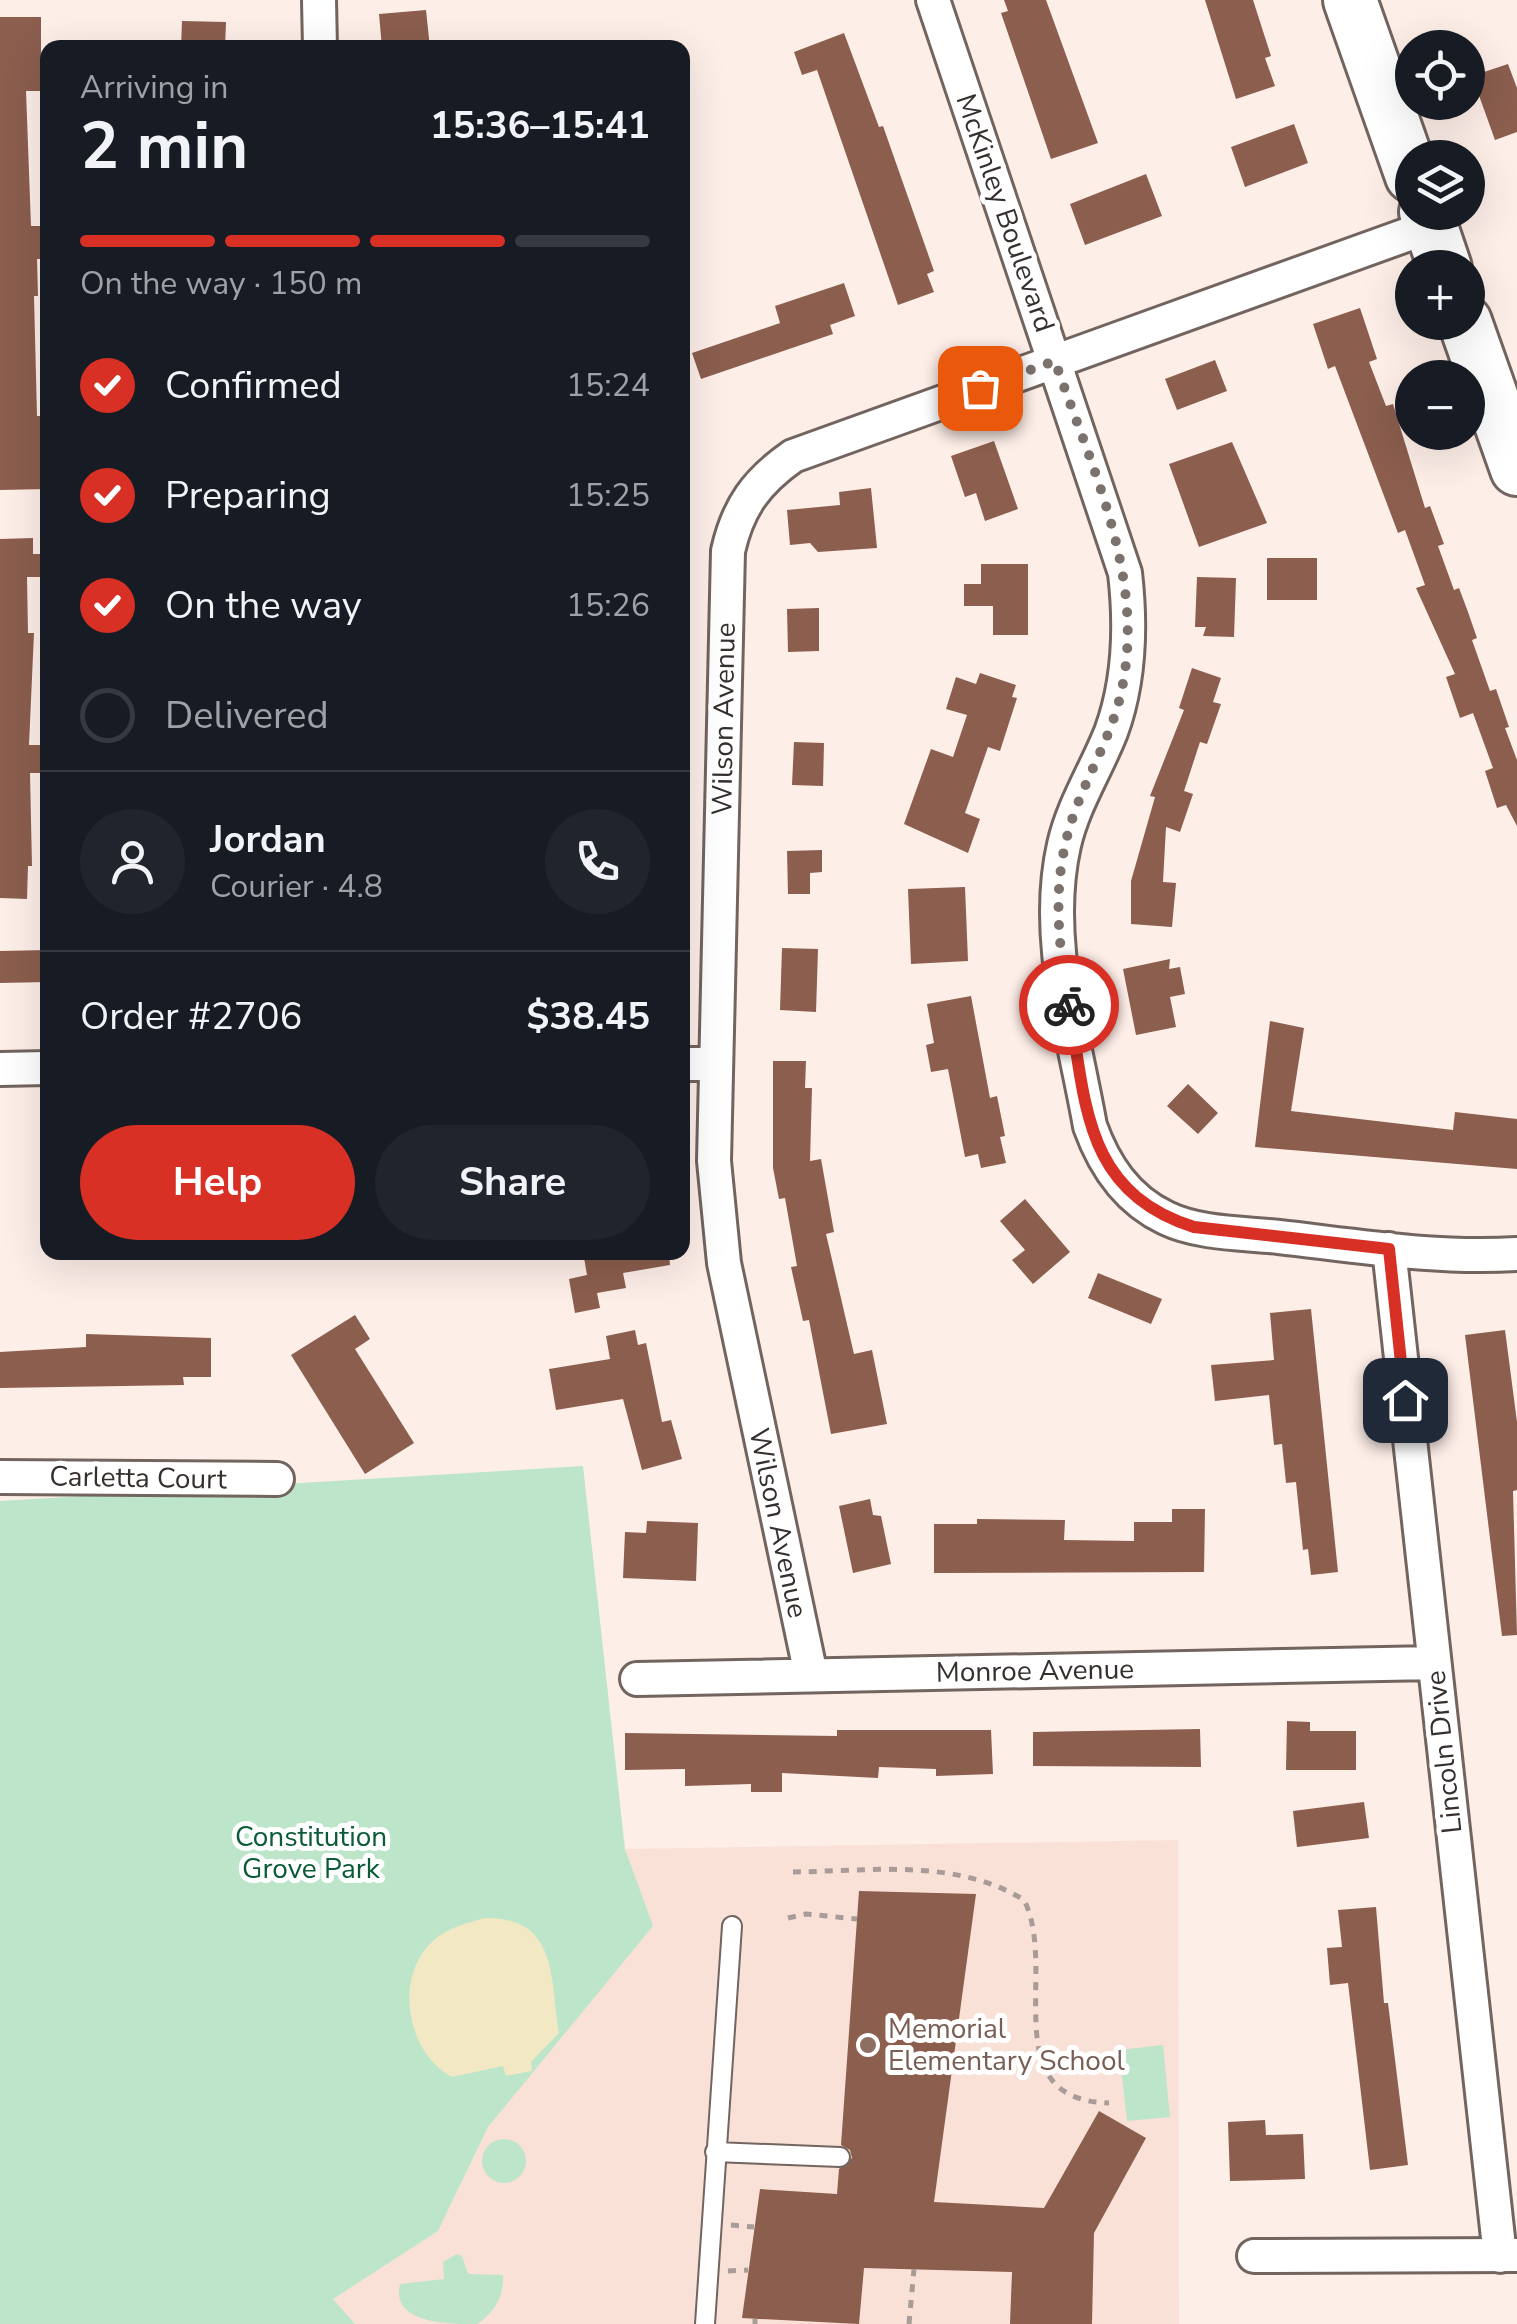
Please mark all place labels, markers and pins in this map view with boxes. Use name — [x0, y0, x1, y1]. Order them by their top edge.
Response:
pin — [938, 346, 1023, 431]
pin — [1363, 1358, 1448, 1443]
place label: Memorial Elementary School — [888, 2010, 1125, 2080]
marker: Memorial Elementary School — [857, 2034, 879, 2056]

